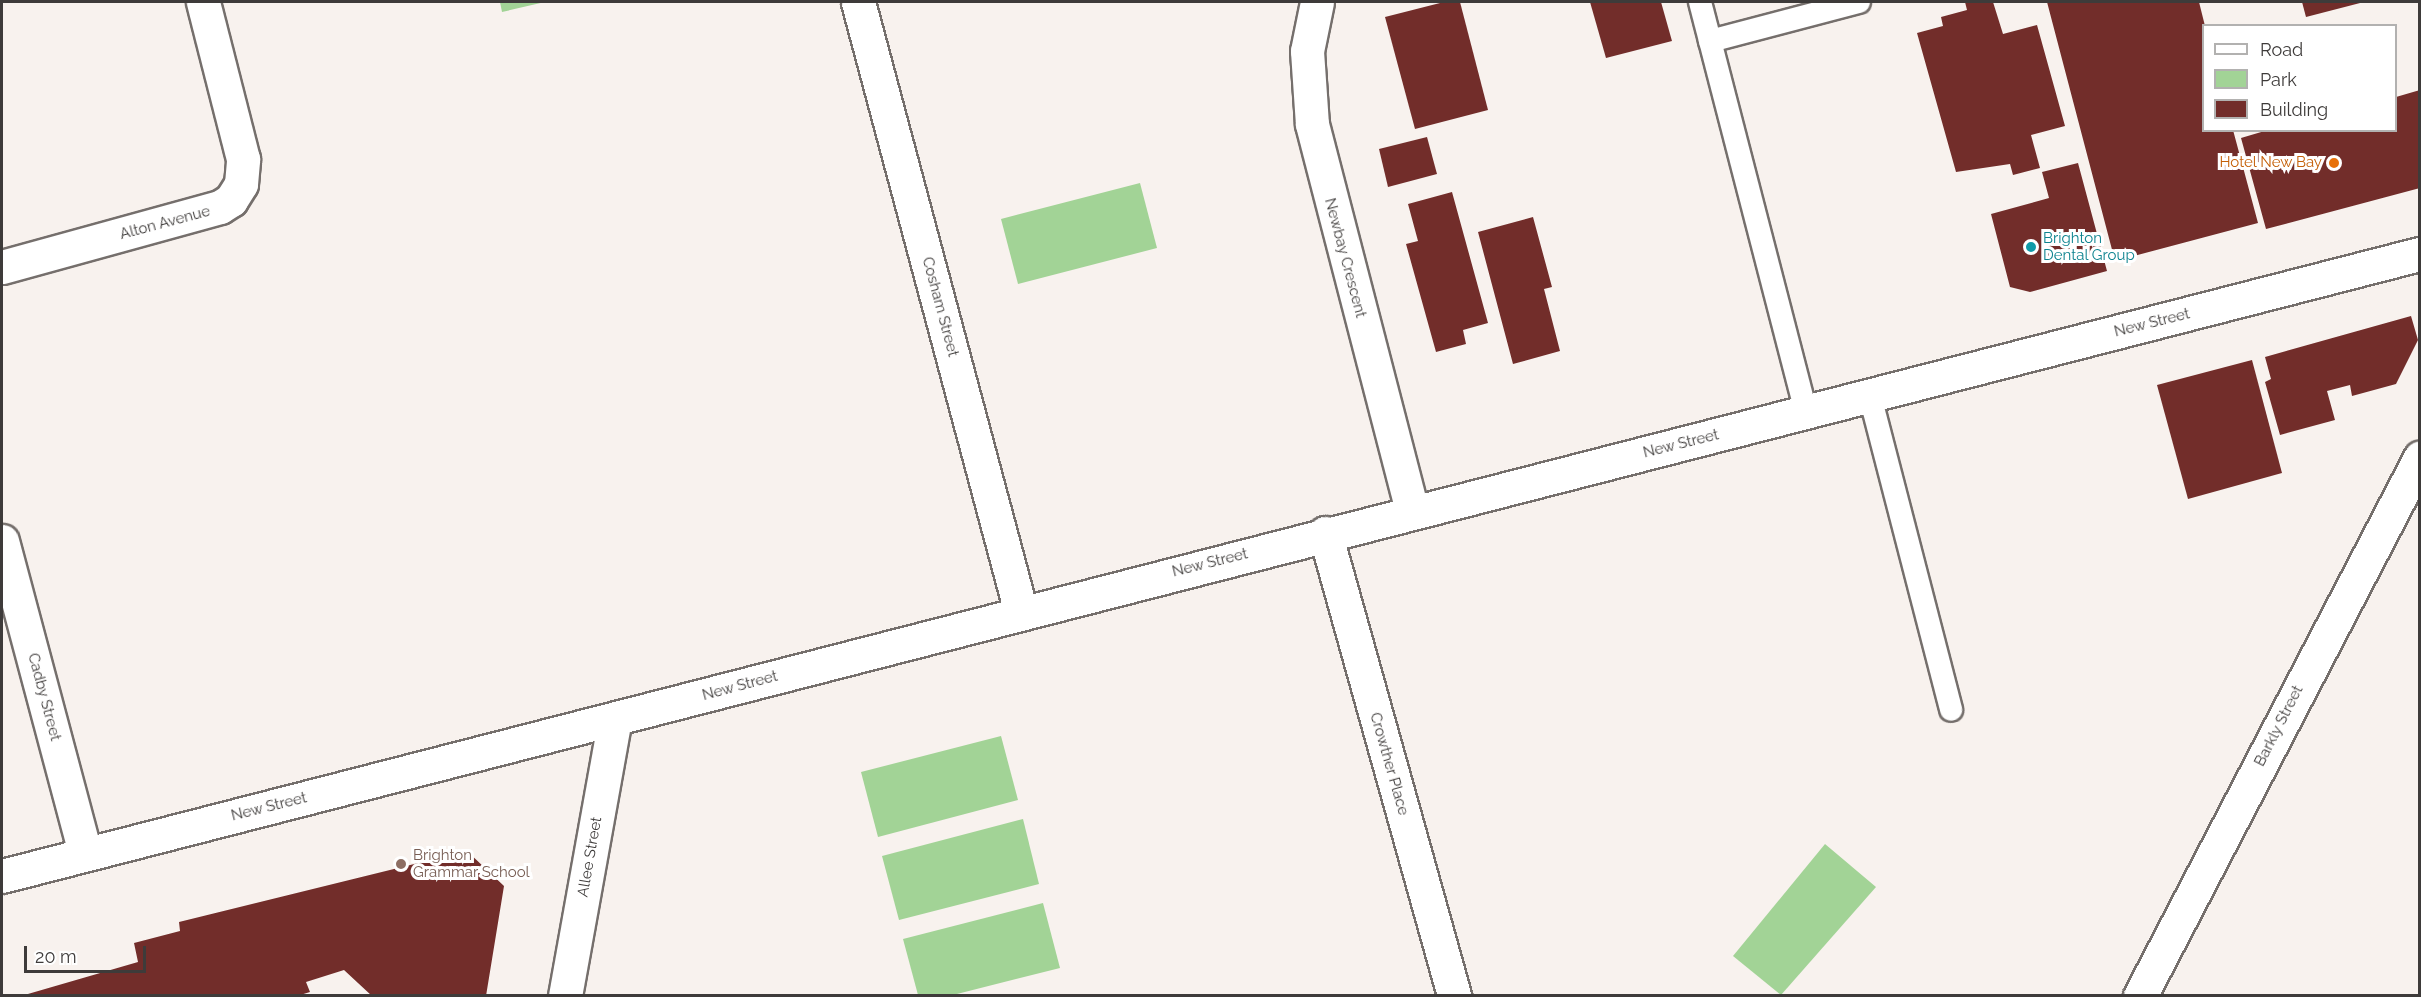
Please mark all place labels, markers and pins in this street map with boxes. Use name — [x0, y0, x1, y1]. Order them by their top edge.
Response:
place label: Hotel New Bay — [2219, 154, 2322, 172]
marker: Hotel New Bay — [2327, 156, 2341, 170]
place label: Brighton Dental Group — [2043, 229, 2135, 264]
marker: Brighton Dental Group — [2024, 240, 2038, 254]
place label: Brighton Grammar School — [413, 846, 530, 881]
marker: Brighton Grammar School — [394, 857, 408, 871]

